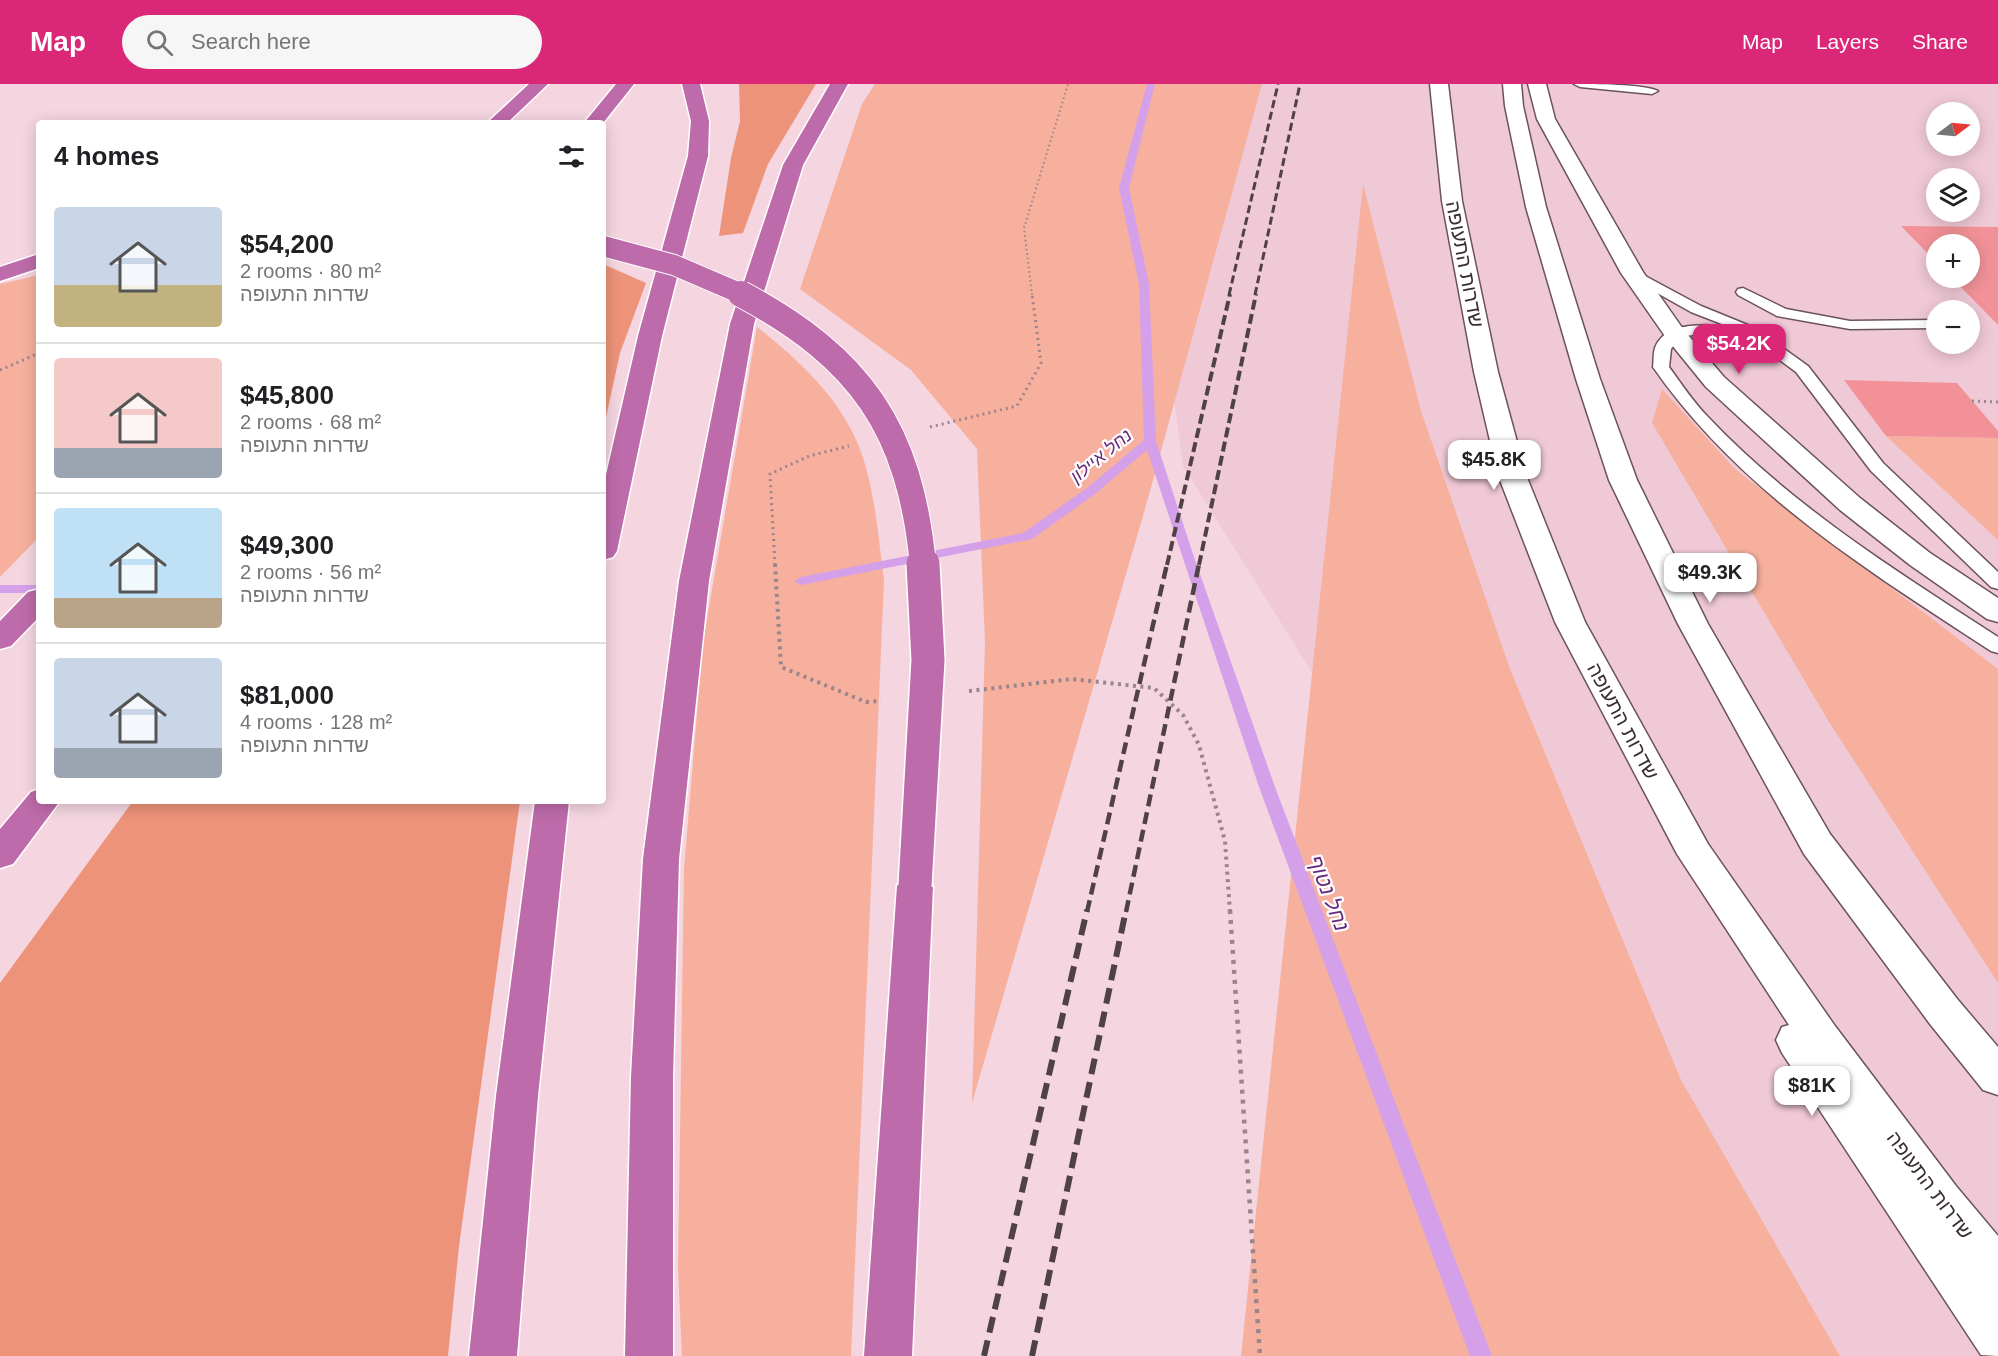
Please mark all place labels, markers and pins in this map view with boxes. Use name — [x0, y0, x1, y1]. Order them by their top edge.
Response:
pin: $54.2K — [1690, 324, 1788, 375]
pin: $45.8K — [1445, 440, 1543, 491]
pin: $49.3K — [1661, 553, 1759, 604]
pin: $81K — [1776, 1066, 1848, 1117]

